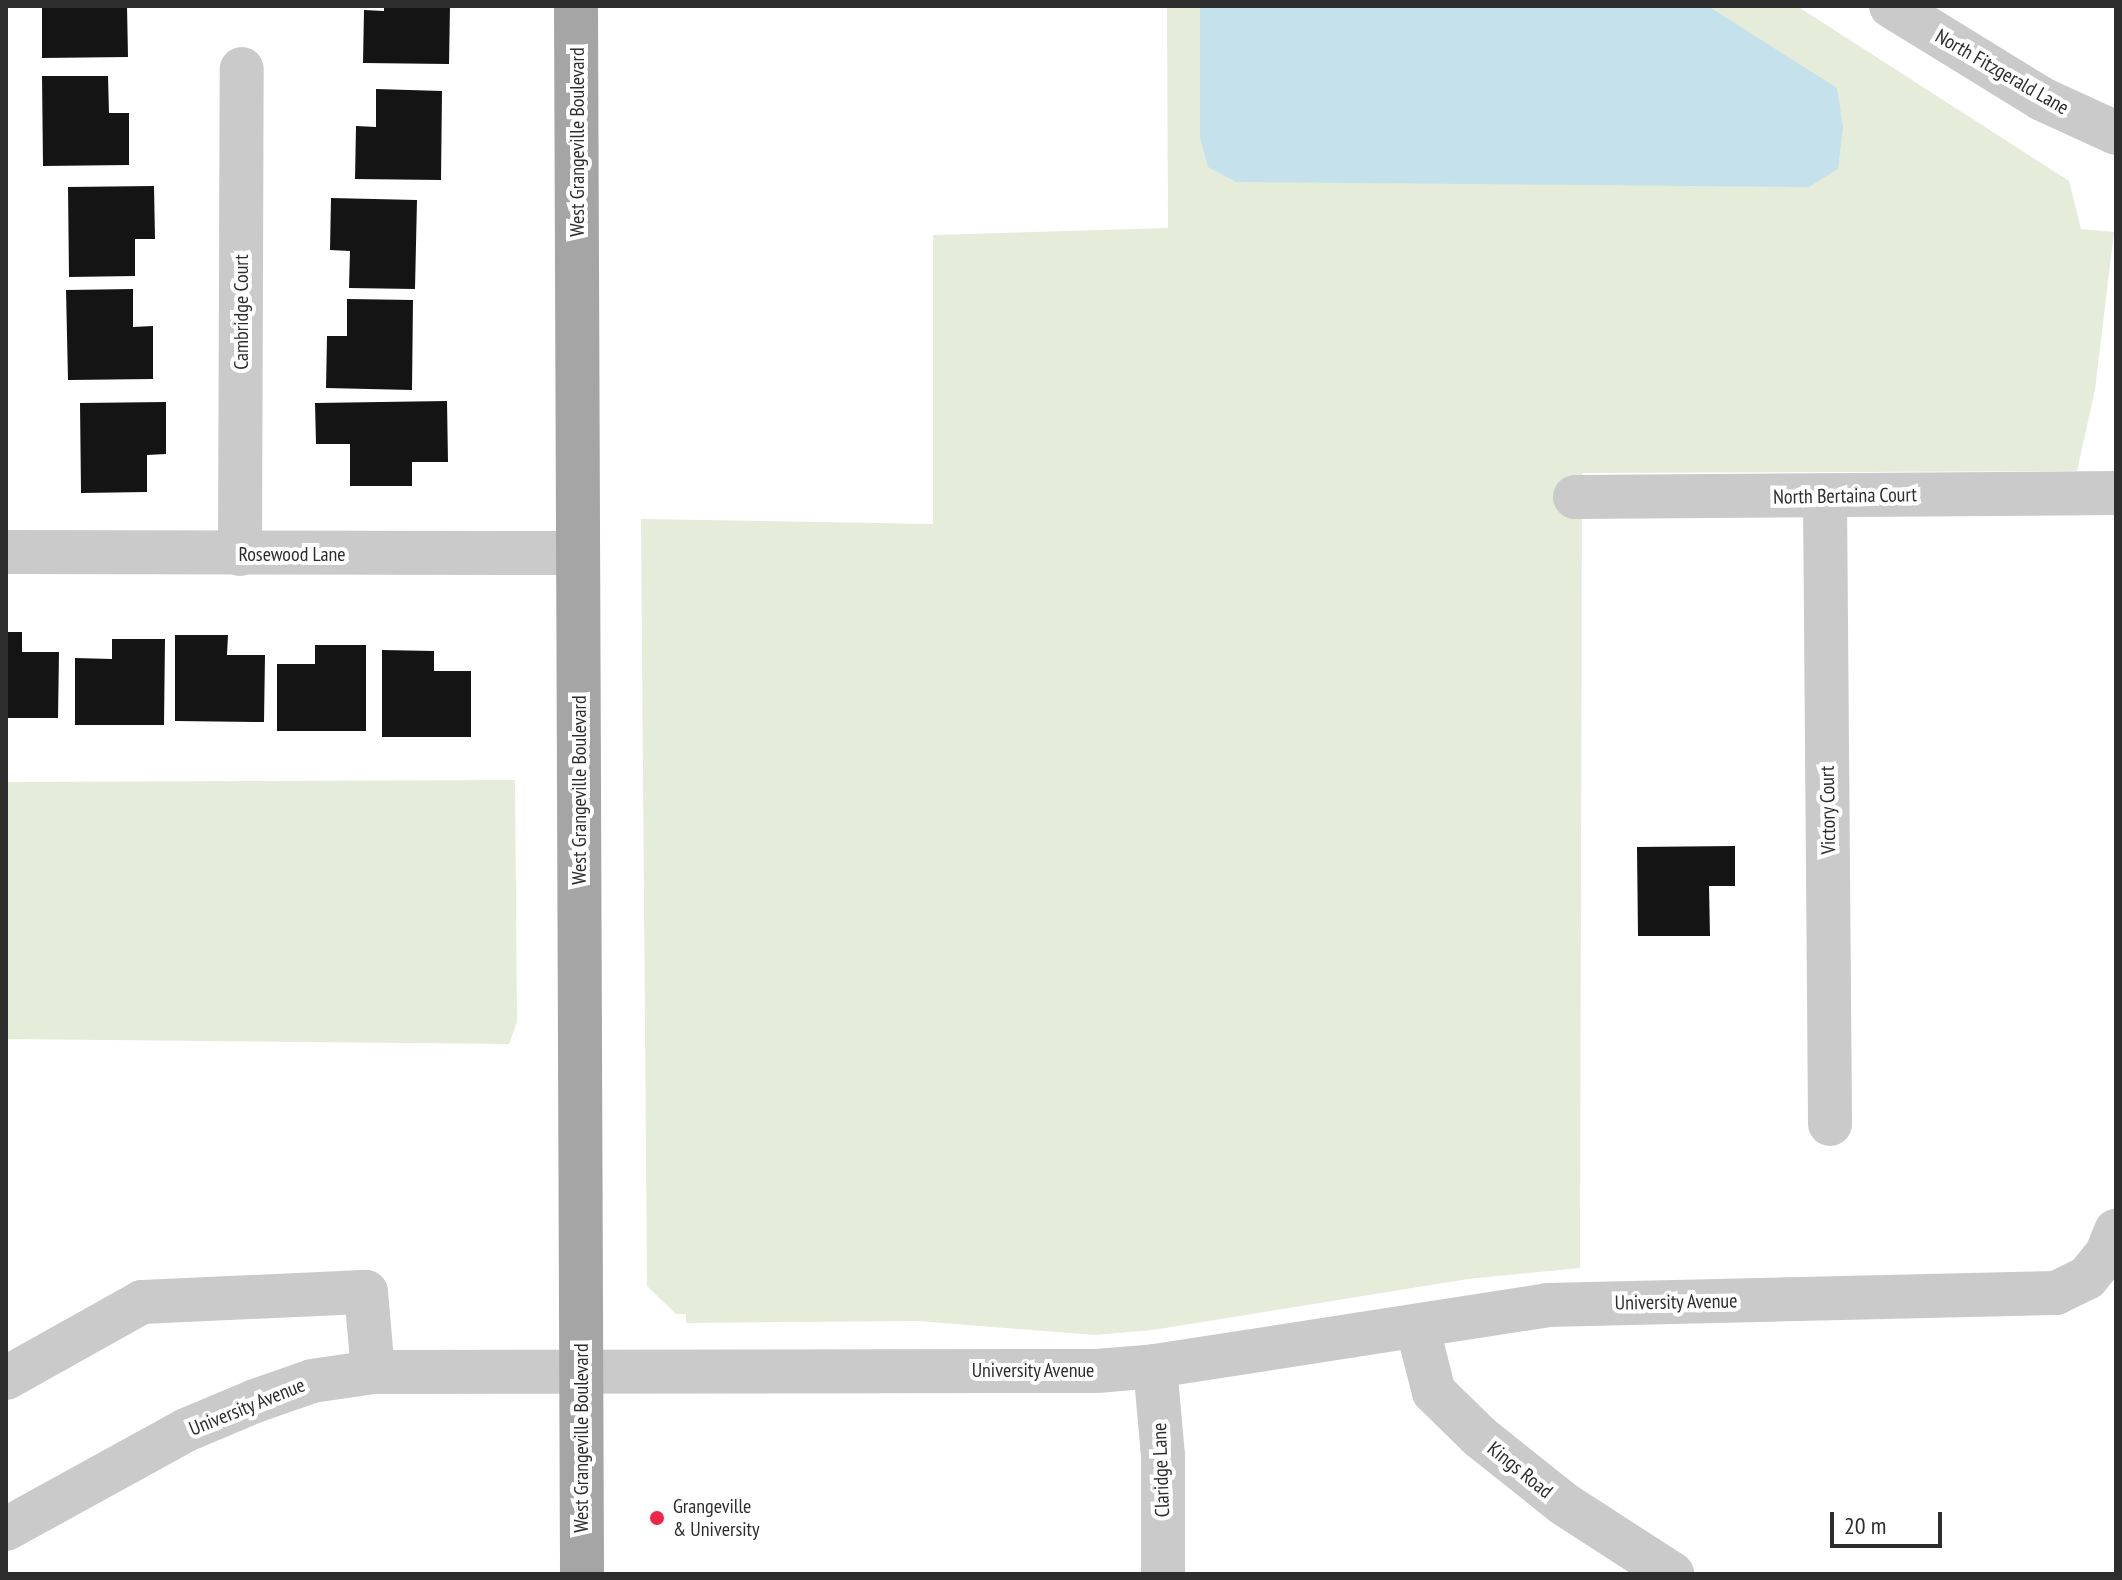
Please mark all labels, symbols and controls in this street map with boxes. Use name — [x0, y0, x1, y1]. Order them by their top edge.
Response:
street label: North Fitzgerald Lane — [1931, 24, 2073, 120]
street label: West Grangeville Boulevard — [565, 47, 589, 237]
street label: Cambridge Court — [229, 254, 253, 370]
street label: North Bertaina Court — [1773, 483, 1917, 509]
street label: Rosewood Lane — [238, 542, 346, 566]
street label: West Grangeville Boulevard — [567, 695, 591, 885]
street label: Victory Court — [1815, 765, 1841, 855]
street label: University Avenue — [1614, 1289, 1738, 1315]
street label: West Grangeville Boulevard — [569, 1343, 593, 1533]
street label: University Avenue — [971, 1358, 1095, 1382]
street label: University Avenue — [185, 1373, 309, 1441]
street label: Claridge Lane — [1147, 1422, 1175, 1518]
street label: Kings Road — [1483, 1437, 1557, 1503]
place label: Grangeville & University — [673, 1494, 759, 1541]
scale bar — [1834, 1496, 1946, 1546]
marker: Grangeville & University — [648, 1509, 666, 1527]
text: 20 m — [1844, 1510, 1886, 1541]

